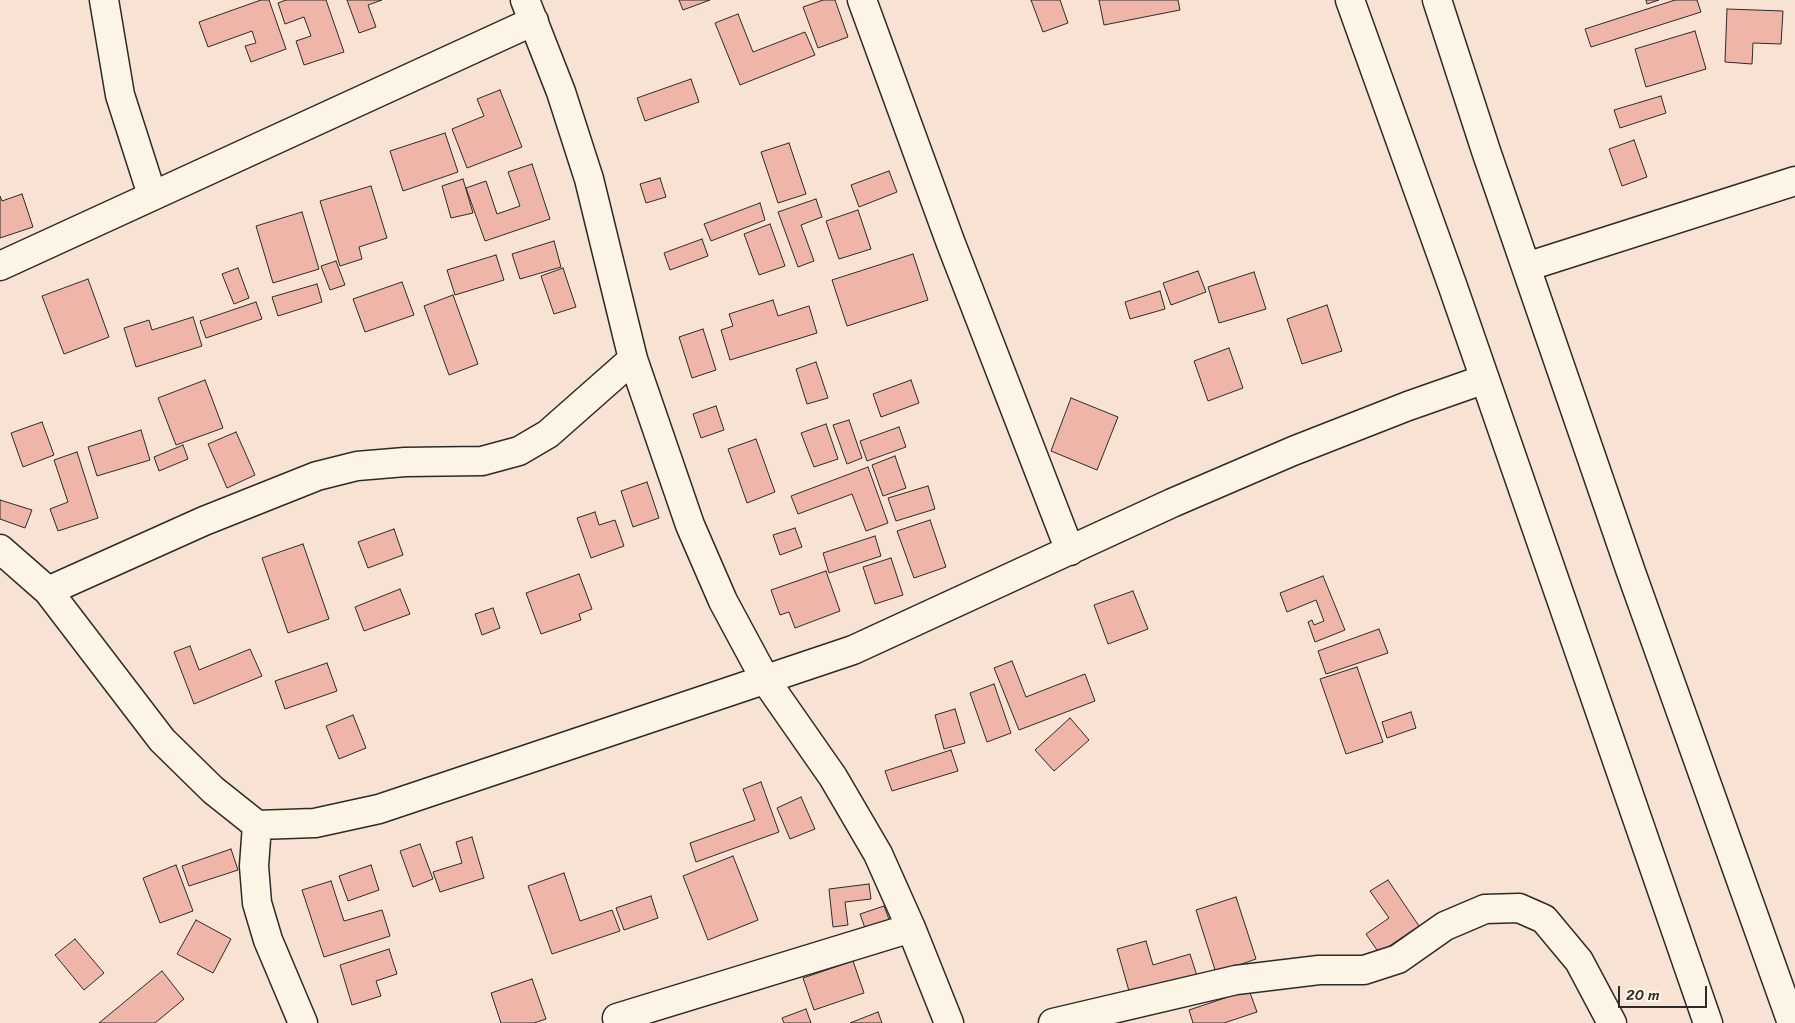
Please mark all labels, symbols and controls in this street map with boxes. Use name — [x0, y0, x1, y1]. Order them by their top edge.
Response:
scale bar — [1620, 976, 1709, 1008]
text: 20 m — [1626, 982, 1660, 1008]

